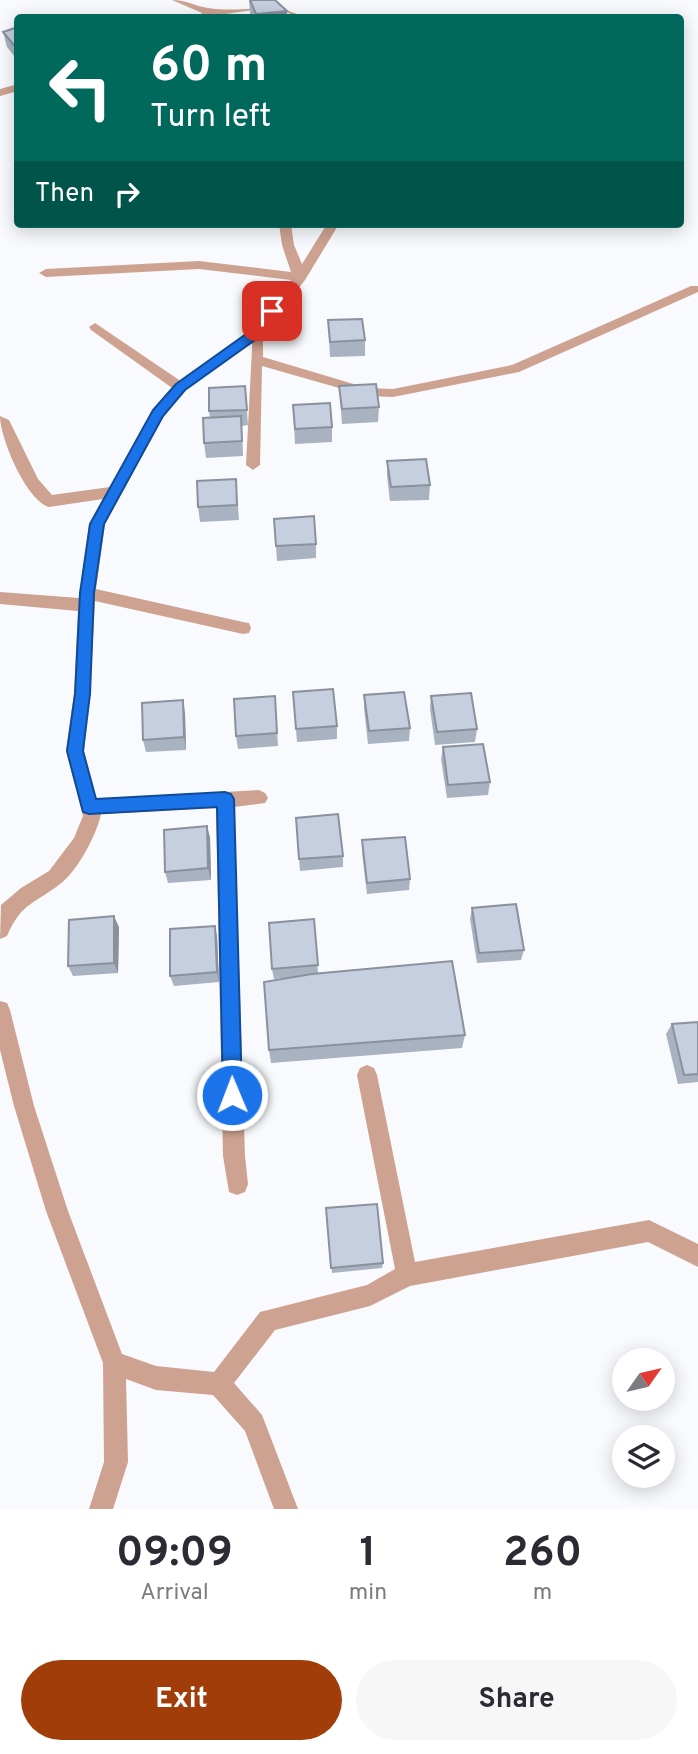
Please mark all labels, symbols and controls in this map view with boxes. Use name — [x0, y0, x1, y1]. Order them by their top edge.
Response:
text: 60 m — [150, 37, 268, 99]
icon: left — [35, 42, 126, 133]
text: Turn left — [150, 98, 271, 138]
icon: right — [108, 175, 146, 213]
text: Then — [35, 178, 94, 211]
pin — [242, 281, 302, 341]
icon: arrive — [253, 292, 291, 330]
position arrow — [195, 1058, 269, 1132]
north arrow — [612, 1348, 676, 1410]
map controls — [612, 1348, 675, 1488]
button: layers — [612, 1425, 675, 1488]
text: 09:09 — [116, 1528, 233, 1581]
text: 1 — [360, 1528, 376, 1581]
text: 260 — [503, 1528, 582, 1581]
text: Arrival — [140, 1579, 209, 1608]
text: min — [349, 1579, 387, 1608]
text: m — [533, 1579, 552, 1608]
button: Exit — [21, 1660, 342, 1740]
button: Share — [356, 1660, 677, 1740]

